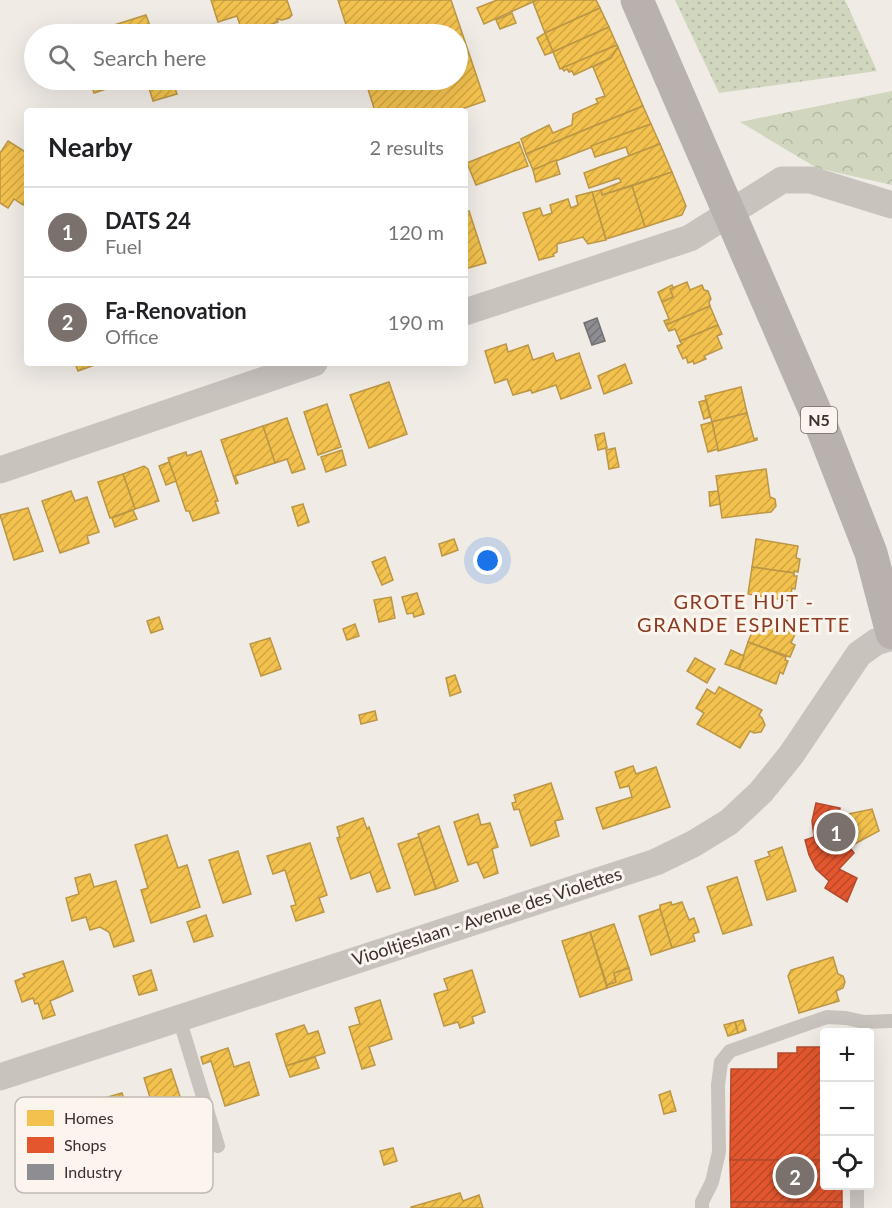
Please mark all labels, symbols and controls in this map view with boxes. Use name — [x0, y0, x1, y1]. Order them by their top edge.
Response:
search box — [24, 24, 468, 90]
icon: search — [45, 41, 78, 74]
text: Search here — [93, 44, 206, 71]
text: Nearby — [48, 131, 133, 163]
text: 2 results — [369, 135, 444, 159]
text: DATS 24 — [105, 207, 191, 234]
text: 1 — [62, 220, 73, 244]
text: 120 m — [388, 220, 444, 244]
text: Fuel — [105, 234, 142, 258]
text: Fa-Renovation — [105, 297, 247, 324]
text: 2 — [62, 310, 73, 334]
text: 190 m — [388, 310, 444, 334]
text: Office — [105, 324, 159, 348]
road number: N5 — [801, 407, 837, 433]
your location — [473, 546, 502, 575]
district label: GROTE HUT - GRANDE ESPINETTE — [637, 589, 851, 636]
pin: 1 — [816, 810, 856, 854]
street label: Viooltjeslaan - Avenue des Violettes — [349, 862, 624, 970]
map controls — [820, 1028, 874, 1190]
button: + — [820, 1028, 874, 1082]
button: − — [820, 1082, 874, 1136]
legend — [15, 1097, 213, 1193]
text: Homes — [64, 1108, 114, 1127]
text: Shops — [64, 1135, 107, 1154]
button: locate — [820, 1136, 874, 1190]
pin: 2 — [776, 1154, 814, 1198]
text: Industry — [64, 1162, 123, 1181]

